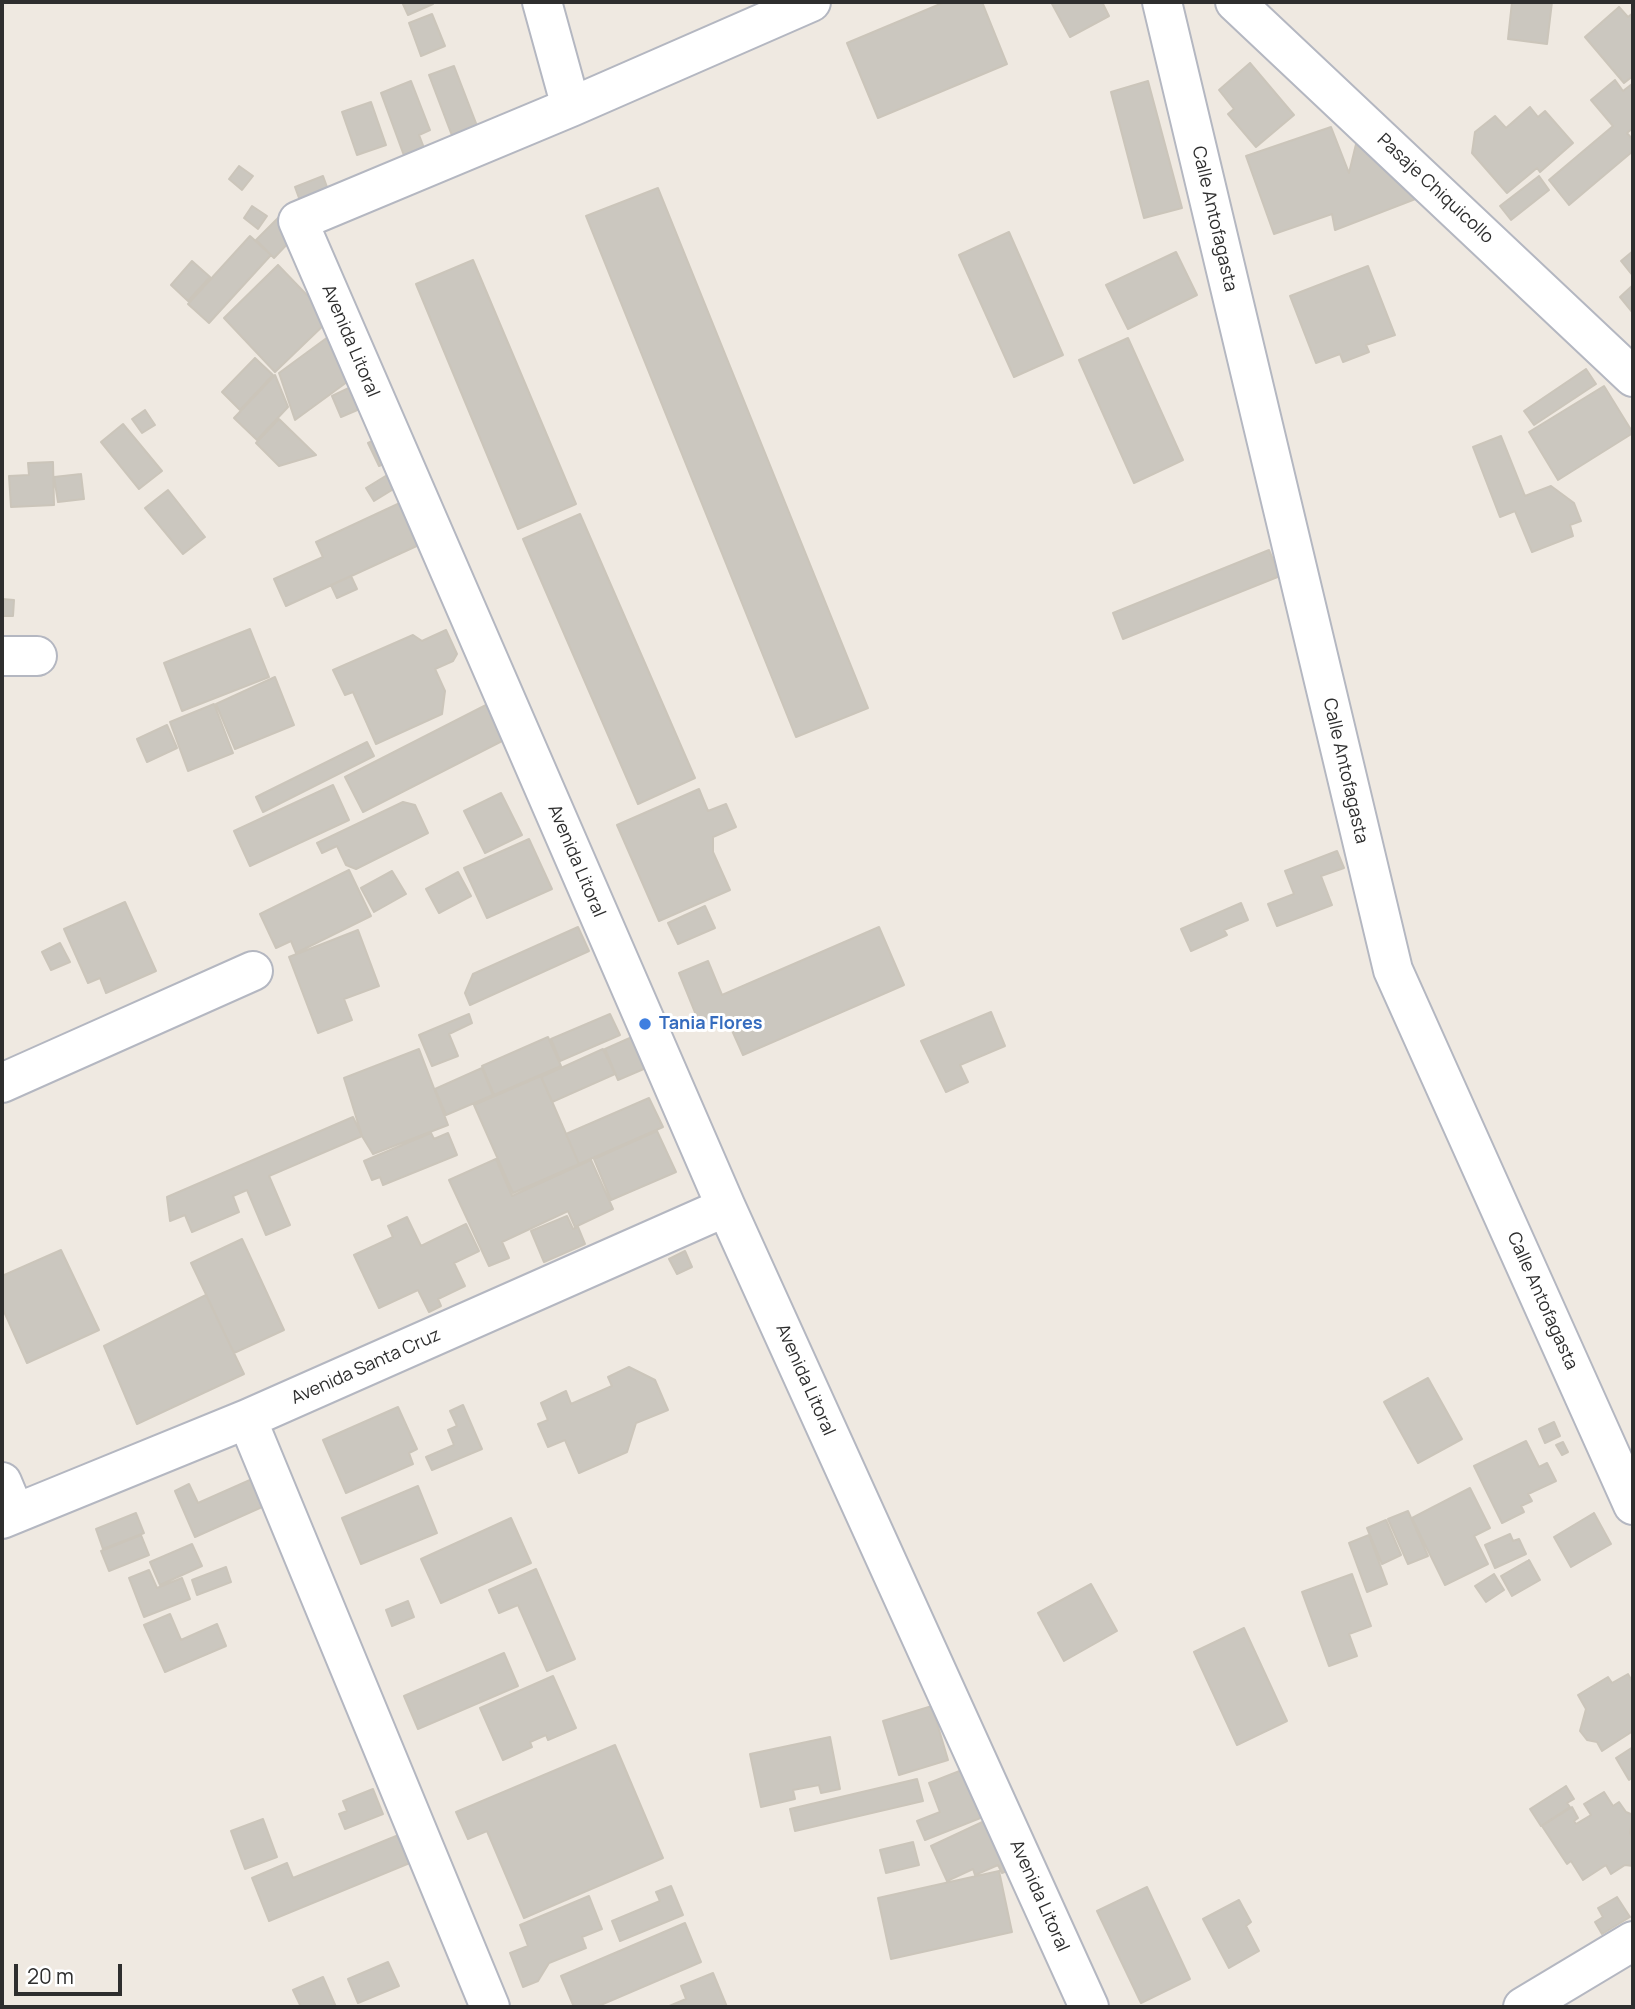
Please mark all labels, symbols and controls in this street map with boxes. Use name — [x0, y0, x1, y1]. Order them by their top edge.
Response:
street label: Pasaje Chiquicollo — [1372, 130, 1498, 248]
street label: Calle Antofagasta — [1187, 144, 1241, 294]
street label: Avenida Litoral — [317, 282, 383, 400]
street label: Calle Antofagasta — [1318, 696, 1372, 846]
street label: Avenida Litoral — [543, 802, 609, 920]
place label: Tania Flores — [659, 1013, 762, 1035]
marker: Tania Flores — [637, 1016, 653, 1032]
street label: Calle Antofagasta — [1502, 1229, 1582, 1373]
street label: Avenida Litoral — [771, 1321, 839, 1439]
street label: Avenida Santa Cruz — [288, 1324, 444, 1410]
street label: Avenida Litoral — [1005, 1837, 1073, 1955]
scale bar — [18, 1950, 126, 1994]
text: 20 m — [27, 1962, 74, 1990]

